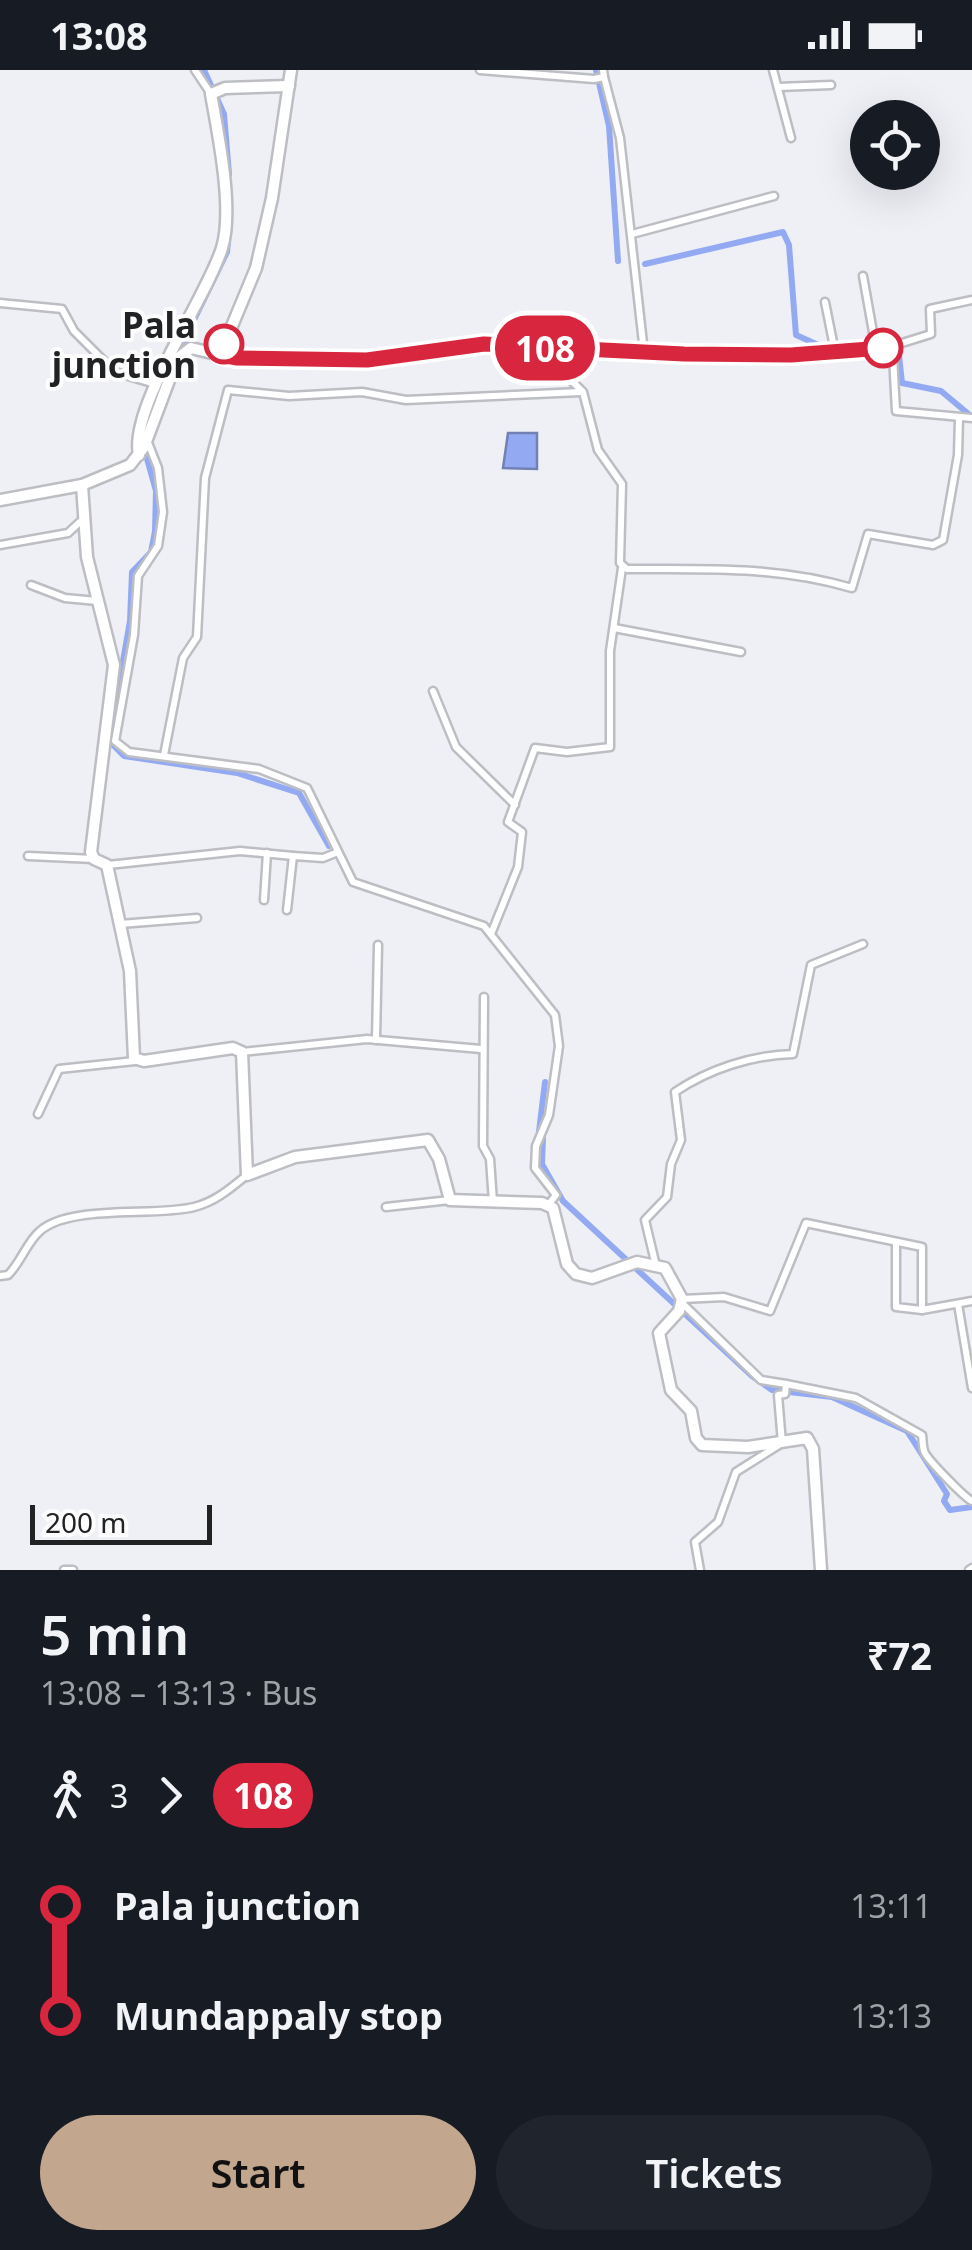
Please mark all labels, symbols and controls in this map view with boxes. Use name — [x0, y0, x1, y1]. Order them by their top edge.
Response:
text: 13:08 — [50, 9, 148, 61]
map controls — [850, 100, 940, 190]
button: locate — [850, 100, 940, 190]
place label: Pala junction — [50, 301, 196, 388]
line badge: 108 — [488, 316, 602, 380]
marker: Pala junction — [205, 325, 243, 363]
text: 108 — [515, 325, 575, 372]
unlabelled marker — [864, 329, 902, 367]
scale bar — [30, 1500, 212, 1544]
text: 200 m — [45, 1503, 127, 1541]
text: 5 min — [40, 1596, 189, 1671]
text: ₹72 — [867, 1629, 932, 1681]
text: 13:08 – 13:13 · Bus — [40, 1671, 317, 1714]
icon: walk — [40, 1768, 95, 1823]
icon: forward — [143, 1768, 198, 1823]
text: 108 — [233, 1772, 293, 1819]
text: 3 — [110, 1774, 128, 1817]
text: Pala junction — [114, 1879, 361, 1931]
text: 13:11 — [850, 1884, 932, 1927]
text: Mundappaly stop — [114, 1989, 443, 2041]
text: 13:13 — [850, 1994, 932, 2037]
button: Start — [40, 2115, 476, 2230]
button: Tickets — [496, 2115, 932, 2230]

